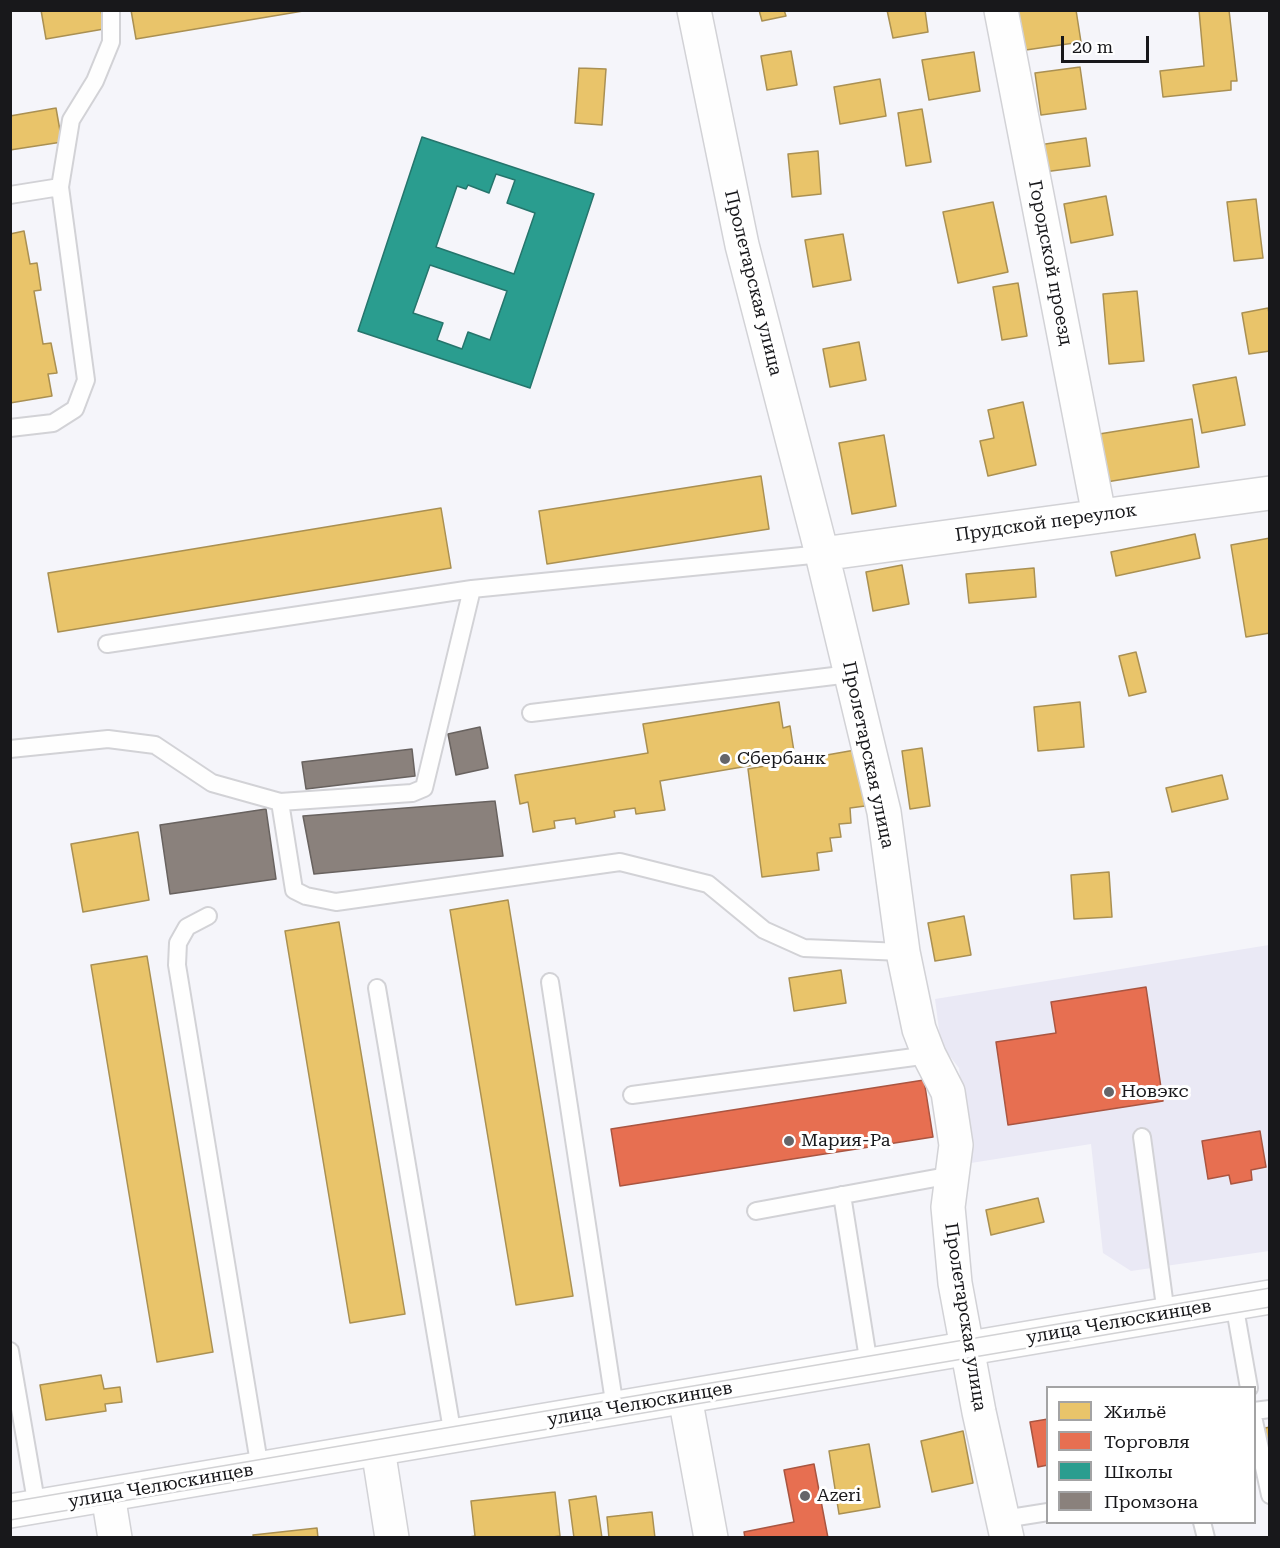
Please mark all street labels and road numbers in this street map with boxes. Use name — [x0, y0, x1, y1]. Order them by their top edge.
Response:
street label: Городской проезд — [1023, 178, 1077, 348]
street label: Пролетарская улица — [719, 188, 787, 378]
street label: Прудской переулок — [954, 500, 1138, 546]
street label: Пролетарская улица — [838, 659, 898, 851]
street label: Пролетарская улица — [939, 1221, 991, 1413]
street label: улица Челюскинцев — [1025, 1295, 1213, 1349]
street label: улица Челюскинцев — [546, 1377, 734, 1431]
street label: улица Челюскинцев — [67, 1459, 255, 1513]

